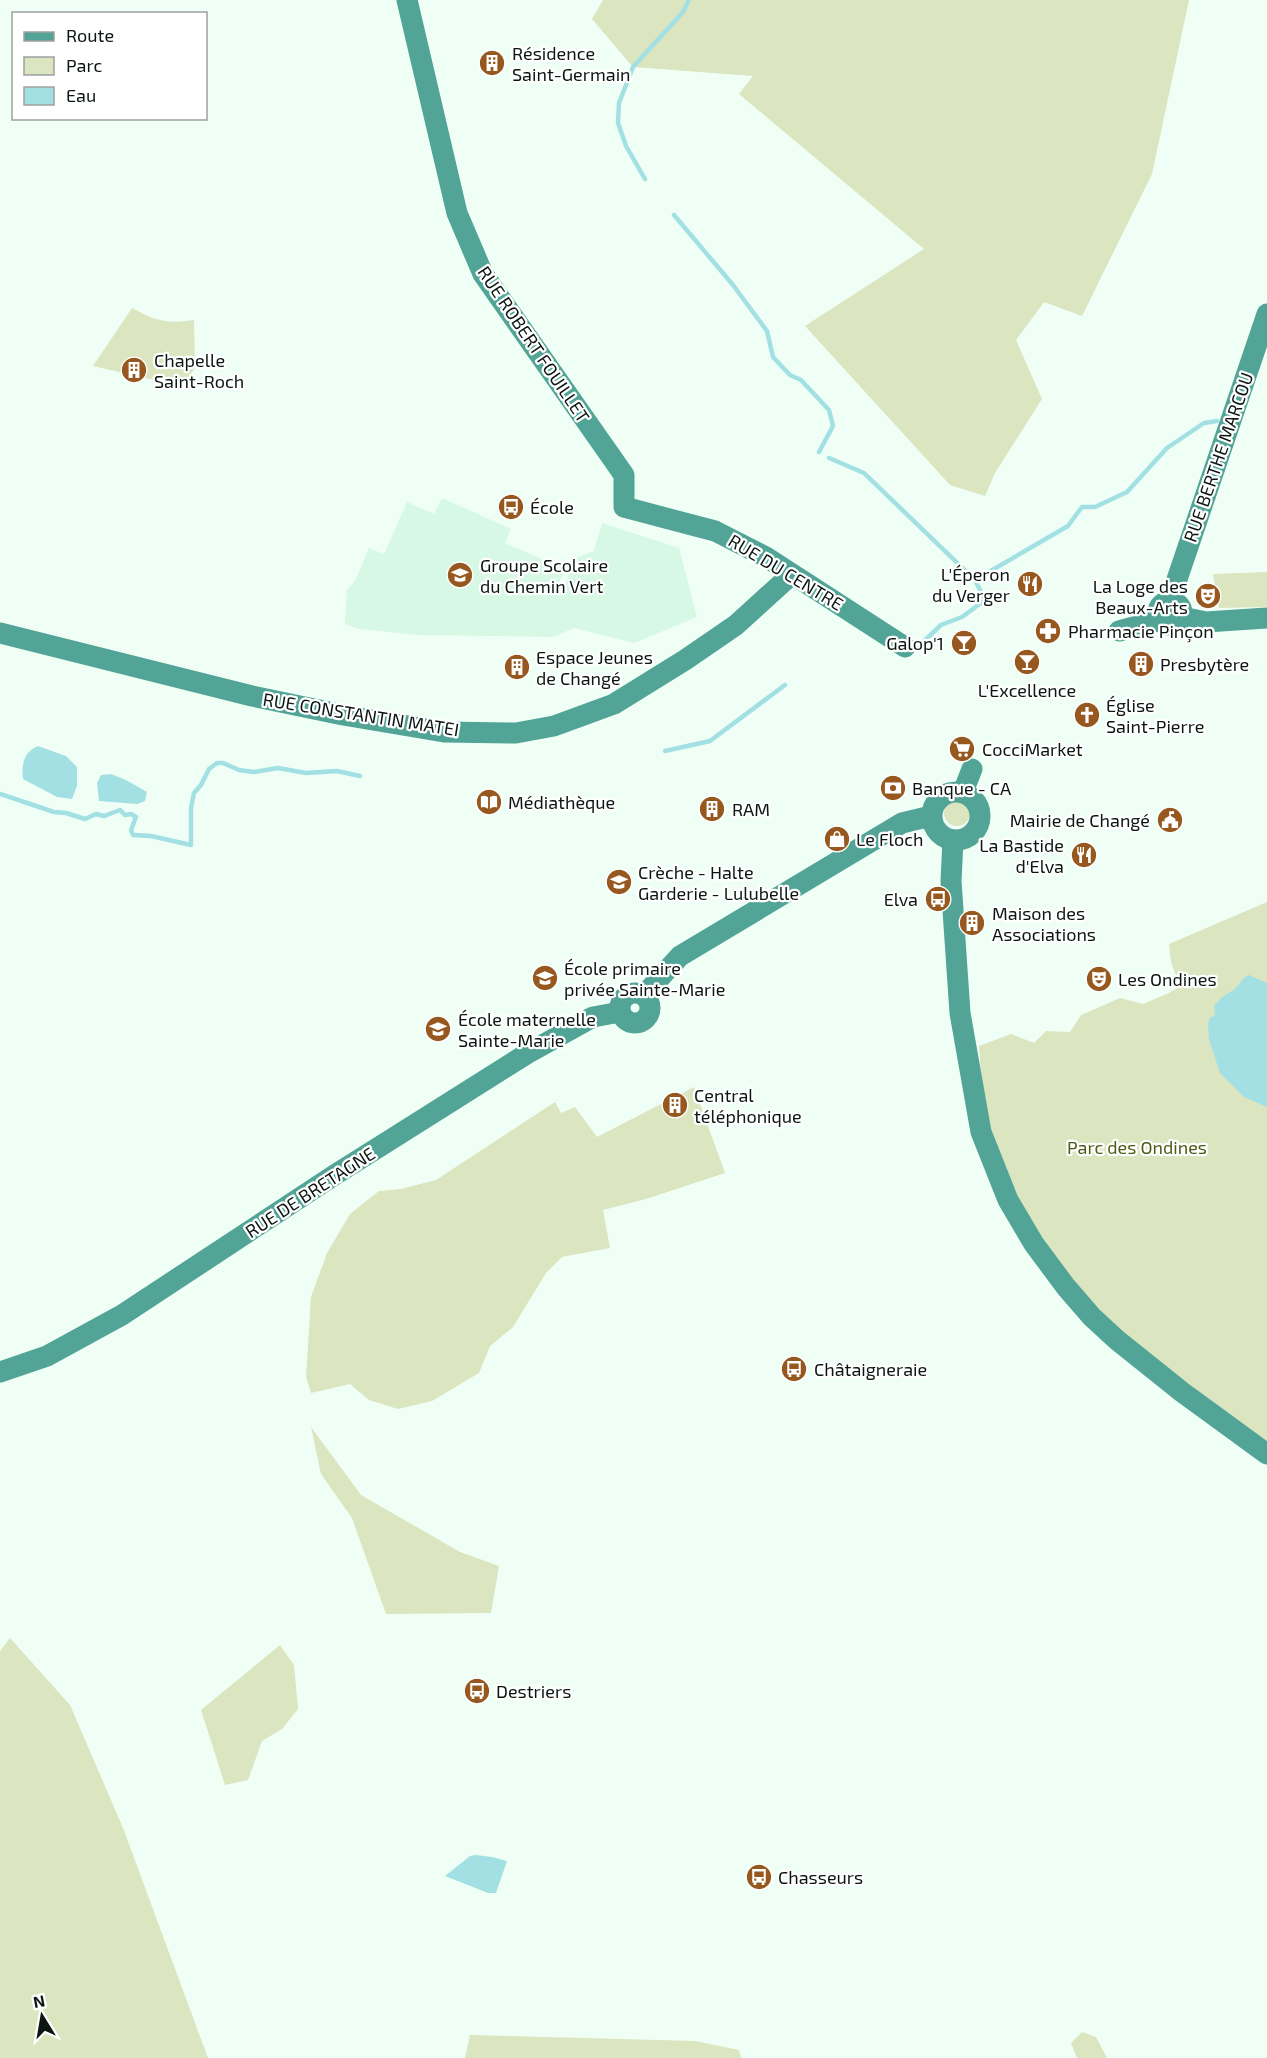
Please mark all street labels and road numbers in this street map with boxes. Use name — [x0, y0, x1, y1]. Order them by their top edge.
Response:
street label: RUE ROBERT FOUILLET — [473, 262, 595, 427]
street label: RUE BERTHE MARCOU — [1179, 369, 1257, 545]
street label: RUE DU CENTRE — [725, 529, 847, 615]
street label: RUE CONSTANTIN MATEI — [261, 688, 461, 740]
street label: RUE DE BRETAGNE — [241, 1142, 379, 1242]

